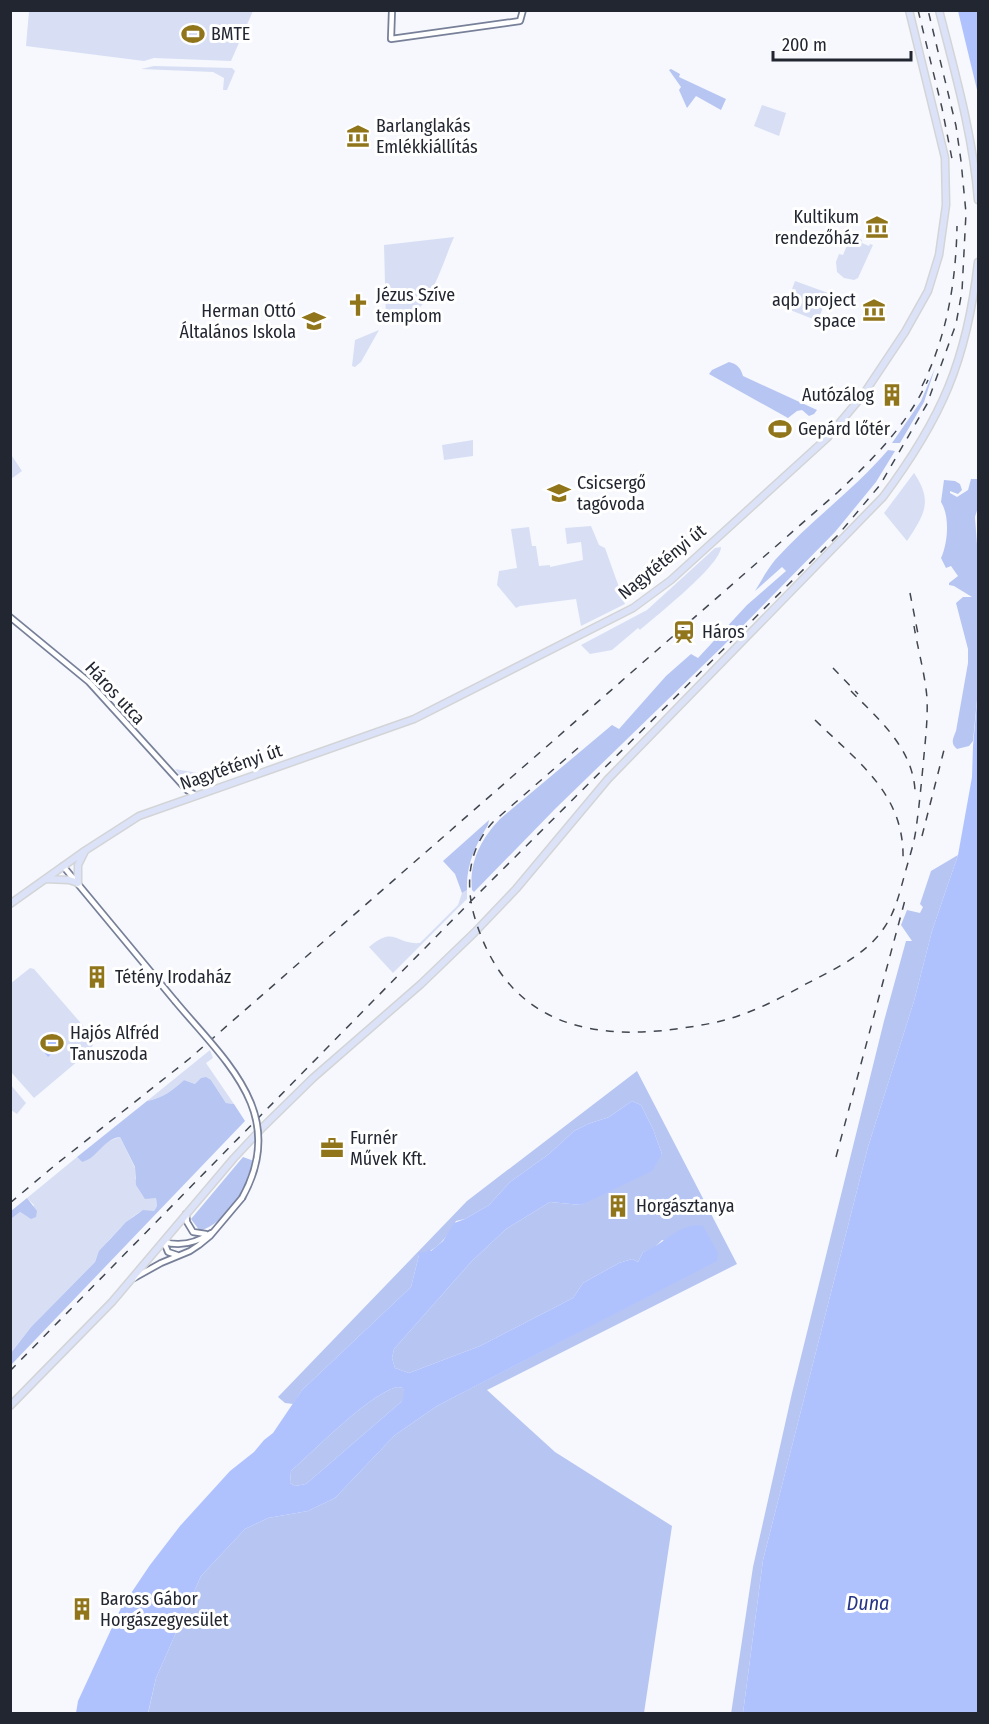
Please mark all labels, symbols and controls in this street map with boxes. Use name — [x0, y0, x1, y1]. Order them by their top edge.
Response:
sports icon: BMTE — [180, 21, 206, 47]
place label: BMTE — [211, 23, 250, 45]
scale bar — [773, 24, 911, 62]
text: 200 m — [782, 34, 827, 56]
place label: Barlanglakás Emlékkiállítás — [376, 115, 478, 158]
museum icon: Barlanglakás Emlékkiállítás — [345, 123, 371, 149]
place label: Kultikum rendezőház — [775, 206, 859, 249]
museum icon: Kultikum rendezőház — [864, 214, 890, 240]
place label: Jézus Szíve templom — [376, 284, 455, 327]
place label: aqb project space — [772, 289, 856, 332]
church icon: Jézus Szíve templom — [345, 292, 371, 318]
museum icon: aqb project space — [861, 297, 887, 323]
place label: Herman Ottó Általános Iskola — [179, 300, 296, 343]
school or university icon: Herman Ottó Általános Iskola — [301, 308, 327, 334]
building icon: Autózálog — [879, 382, 905, 408]
place label: Autózálog — [802, 384, 875, 406]
sports icon: Gepárd lőtér — [767, 416, 793, 442]
place label: Gepárd lőtér — [798, 418, 891, 440]
place label: Csicsergő tagóvoda — [577, 472, 646, 515]
school or university icon: Csicsergő tagóvoda — [546, 480, 572, 506]
street label: Nagytétényi út — [614, 520, 710, 604]
station icon: Háros — [671, 619, 697, 645]
place label: Háros — [702, 621, 745, 643]
street label: Háros utca — [80, 657, 150, 729]
street label: Nagytétényi út — [177, 739, 285, 795]
building icon: Tétény Irodaház — [84, 964, 110, 990]
place label: Tétény Irodaház — [115, 966, 231, 988]
place label: Hajós Alfréd Tanuszoda — [70, 1022, 160, 1065]
sports icon: Hajós Alfréd Tanuszoda — [39, 1030, 65, 1056]
place label: Furnér Művek Kft. — [350, 1127, 426, 1170]
office icon: Furnér Művek Kft. — [319, 1135, 345, 1161]
building icon: Horgásztanya — [605, 1193, 631, 1219]
place label: Horgásztanya — [636, 1195, 735, 1217]
place label: Baross Gábor Horgászegyesület — [100, 1588, 229, 1631]
water label: Duna — [847, 1591, 889, 1615]
building icon: Baross Gábor Horgászegyesület — [69, 1596, 95, 1622]

